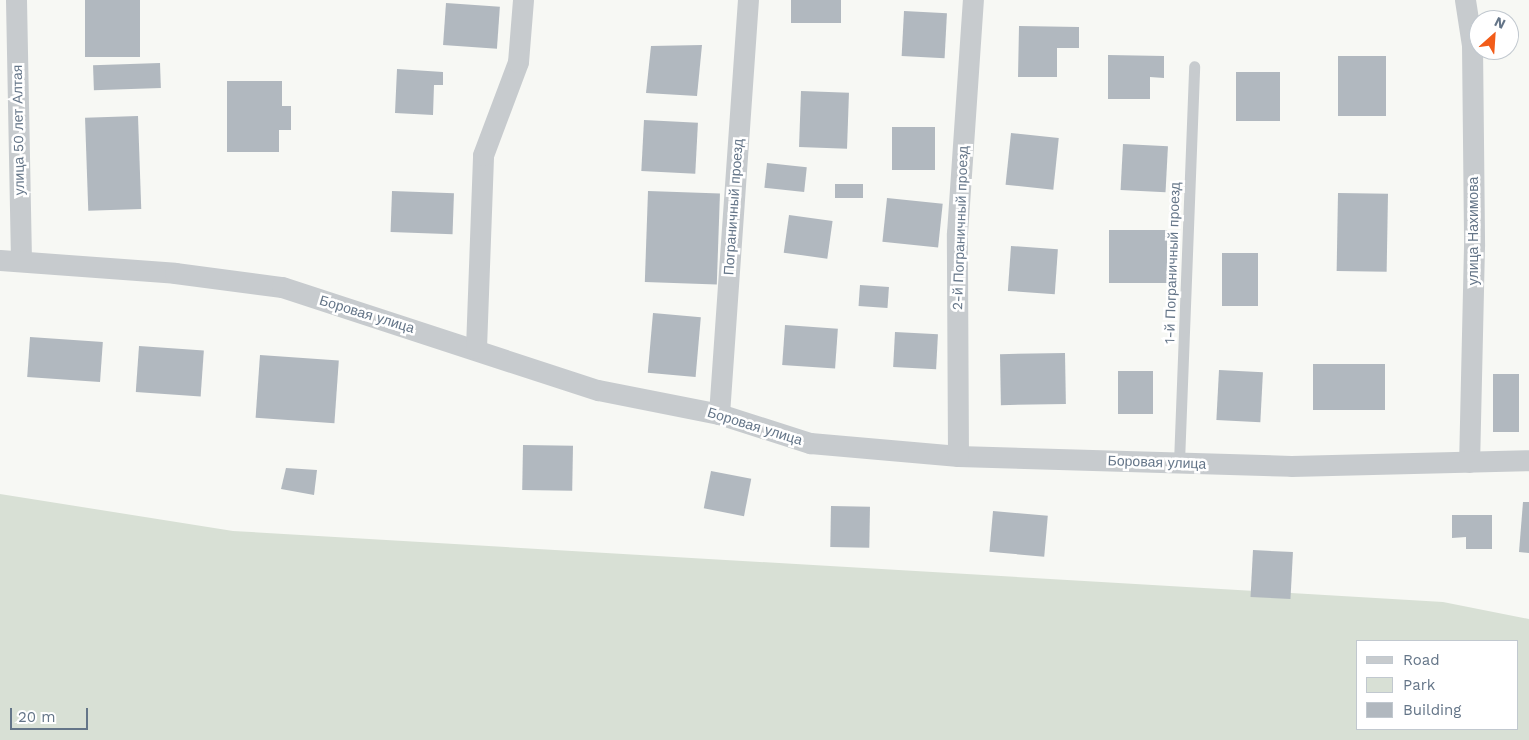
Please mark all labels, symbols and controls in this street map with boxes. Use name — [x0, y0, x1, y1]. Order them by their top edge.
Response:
north arrow — [1469, 10, 1519, 60]
text: N — [1492, 13, 1508, 32]
street label: улица 50 лет Алтая — [8, 65, 28, 195]
street label: Пограничный проезд — [720, 138, 746, 276]
street label: 2-й Пограничный проезд — [949, 146, 971, 310]
street label: улица Нахимова — [1465, 177, 1481, 285]
street label: 1-й Пограничный проезд — [1161, 182, 1183, 344]
street label: Боровая улица — [317, 292, 417, 336]
street label: Боровая улица — [705, 404, 805, 448]
street label: Боровая улица — [1108, 452, 1206, 472]
legend — [1356, 640, 1519, 730]
text: Road — [1403, 651, 1440, 669]
text: Park — [1403, 676, 1435, 694]
scale bar — [12, 698, 90, 730]
text: Building — [1403, 701, 1461, 719]
text: 20 m — [18, 708, 56, 726]

